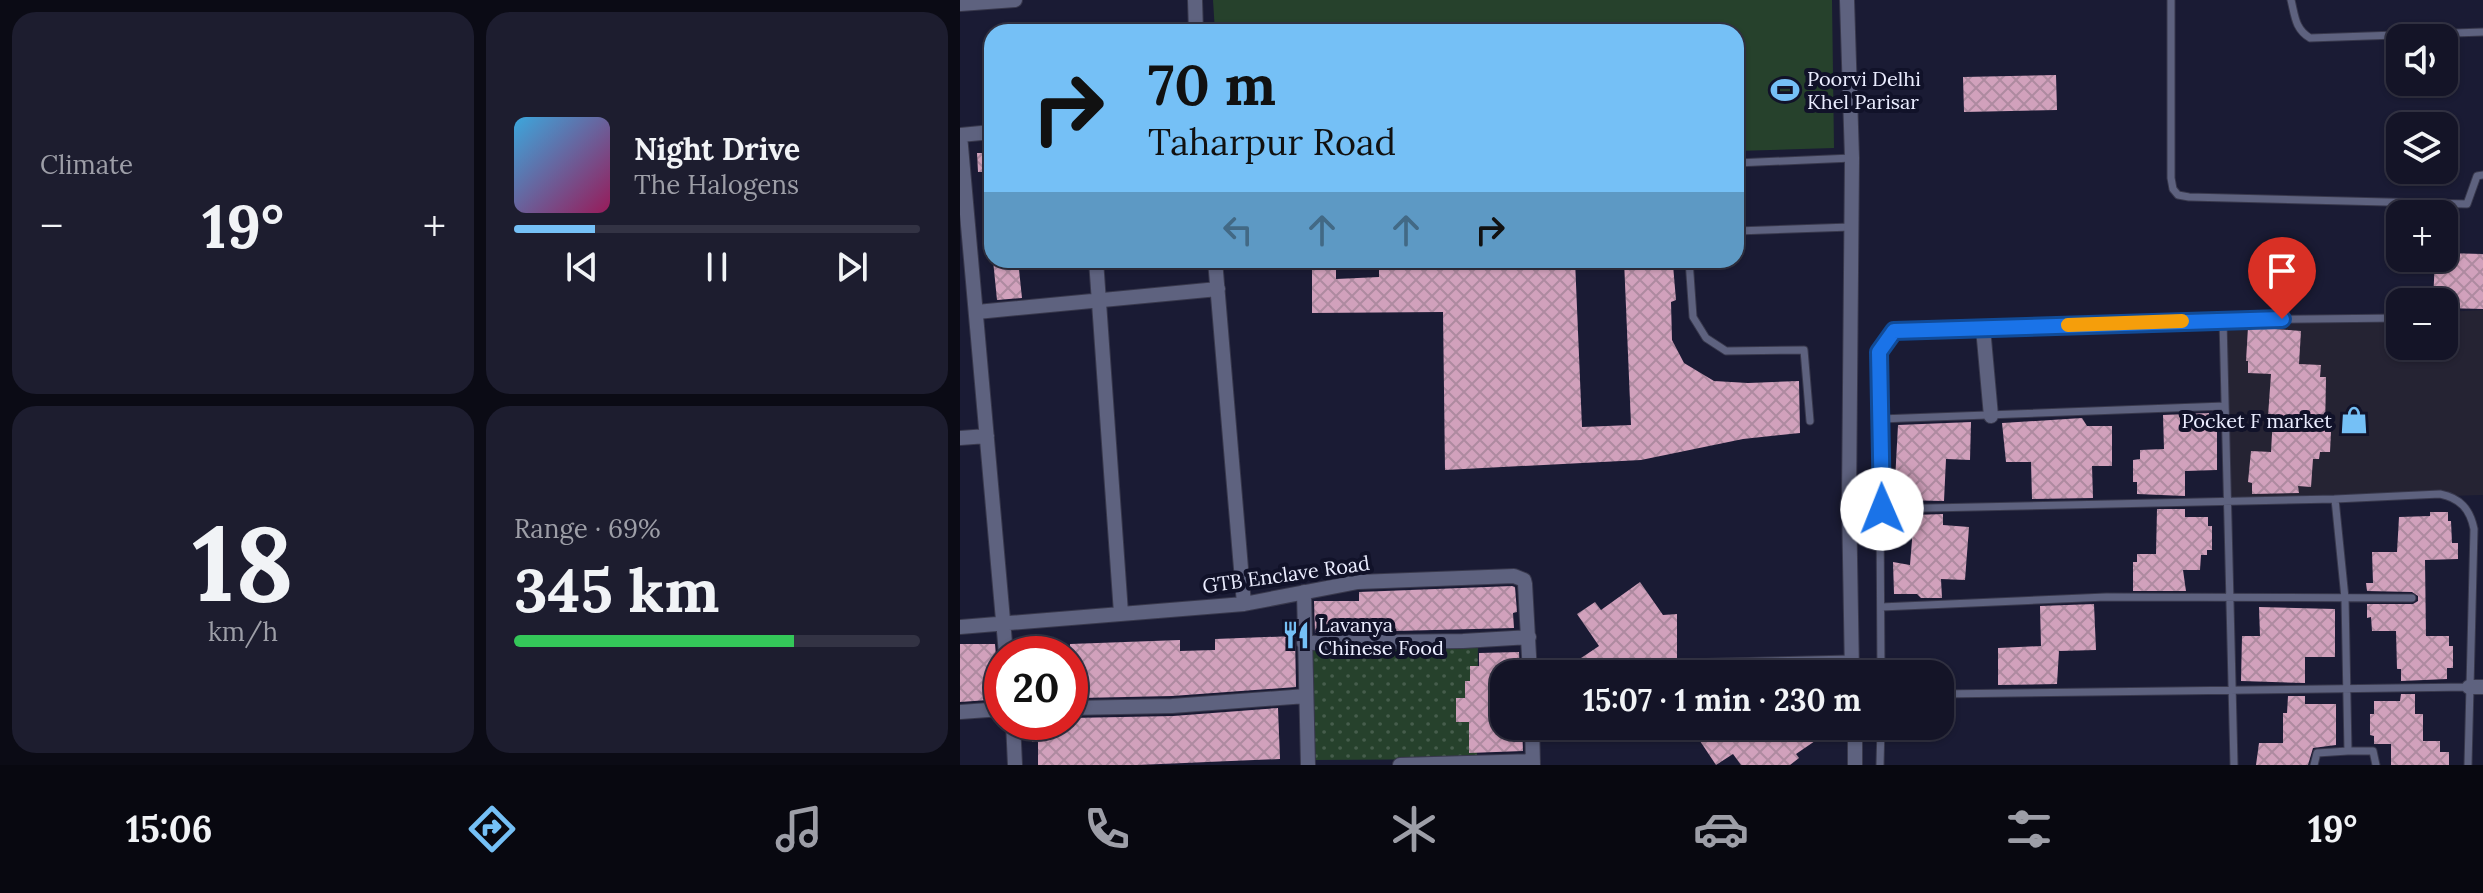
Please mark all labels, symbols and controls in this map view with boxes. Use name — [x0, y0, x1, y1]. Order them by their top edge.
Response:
map controls — [2386, 24, 2458, 360]
button: sound — [2386, 24, 2458, 96]
text: 70 m — [1148, 49, 1276, 120]
icon: right — [1016, 56, 1120, 160]
place label: Poorvi Delhi Khel Parisar — [1807, 66, 1921, 114]
sports icon: Poorvi Delhi Khel Parisar — [1770, 75, 1800, 105]
button: layers — [2386, 112, 2458, 184]
text: Taharpur Road — [1148, 119, 1396, 165]
text: Night Drive — [634, 130, 800, 168]
text: Climate — [40, 148, 133, 181]
text: The Halogens — [634, 168, 799, 201]
text: 19° — [202, 188, 284, 264]
text: − — [40, 198, 63, 254]
text: + — [423, 198, 446, 254]
button: + — [2386, 200, 2458, 272]
icon: left — [1216, 208, 1260, 252]
icon: ahead — [1300, 208, 1344, 252]
icon: ahead — [1384, 208, 1428, 252]
icon: right — [1468, 208, 1512, 252]
pin — [2248, 237, 2316, 319]
icon: previous — [560, 245, 604, 289]
icon: pause — [695, 245, 739, 289]
icon: next — [830, 245, 874, 289]
icon: arrive — [2260, 249, 2304, 293]
button: − — [2386, 288, 2458, 360]
shop icon: Pocket F market — [2339, 405, 2369, 435]
place label: Pocket F market — [2181, 408, 2332, 433]
position arrow — [1840, 467, 1924, 551]
text: 18 — [192, 496, 294, 629]
text: Range · 69% — [514, 512, 661, 545]
street label: GTB Enclave Road — [1201, 550, 1371, 598]
text: 345 km — [514, 552, 719, 628]
place label: Lavanya Chinese Food — [1318, 612, 1444, 660]
text: km/h — [208, 615, 278, 648]
restaurant icon: Lavanya Chinese Food — [1281, 620, 1311, 650]
speed limit sign: 20 — [984, 636, 1088, 740]
text: 15:07 · 1 min · 230 m — [1583, 681, 1861, 719]
icon: directions — [464, 801, 520, 857]
icon: music — [771, 801, 827, 857]
icon: phone — [1079, 801, 1135, 857]
icon: climate — [1386, 801, 1442, 857]
icon: car — [1693, 801, 1749, 857]
icon: filters — [2001, 801, 2057, 857]
text: 15:06 — [126, 806, 212, 852]
text: 19° — [2308, 806, 2357, 852]

